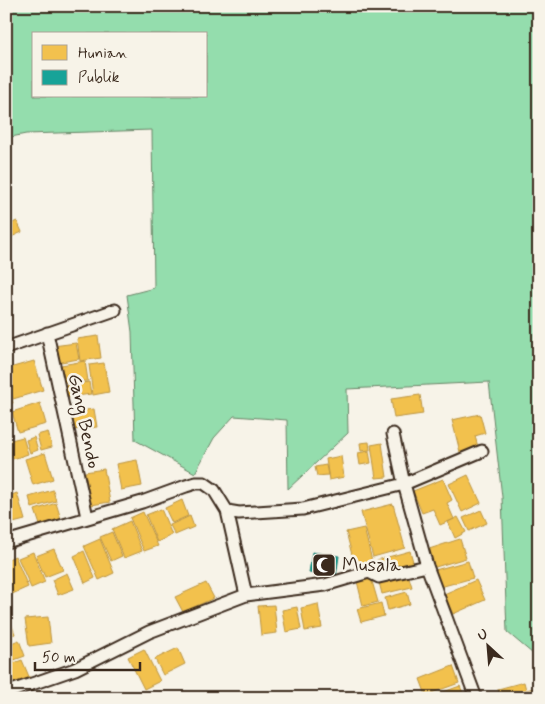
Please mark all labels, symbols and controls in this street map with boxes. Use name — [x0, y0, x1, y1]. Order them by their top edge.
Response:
legend — [32, 32, 208, 98]
text: Hunian — [78, 44, 128, 64]
text: Publik — [78, 68, 120, 88]
street label: Gang Bendo — [60, 371, 106, 471]
mosque icon: Musala — [311, 552, 337, 578]
place label: Musala — [342, 553, 401, 578]
north arrow — [462, 622, 512, 672]
text: U — [475, 625, 491, 645]
scale bar — [35, 639, 140, 671]
text: 50 m — [42, 648, 76, 668]

